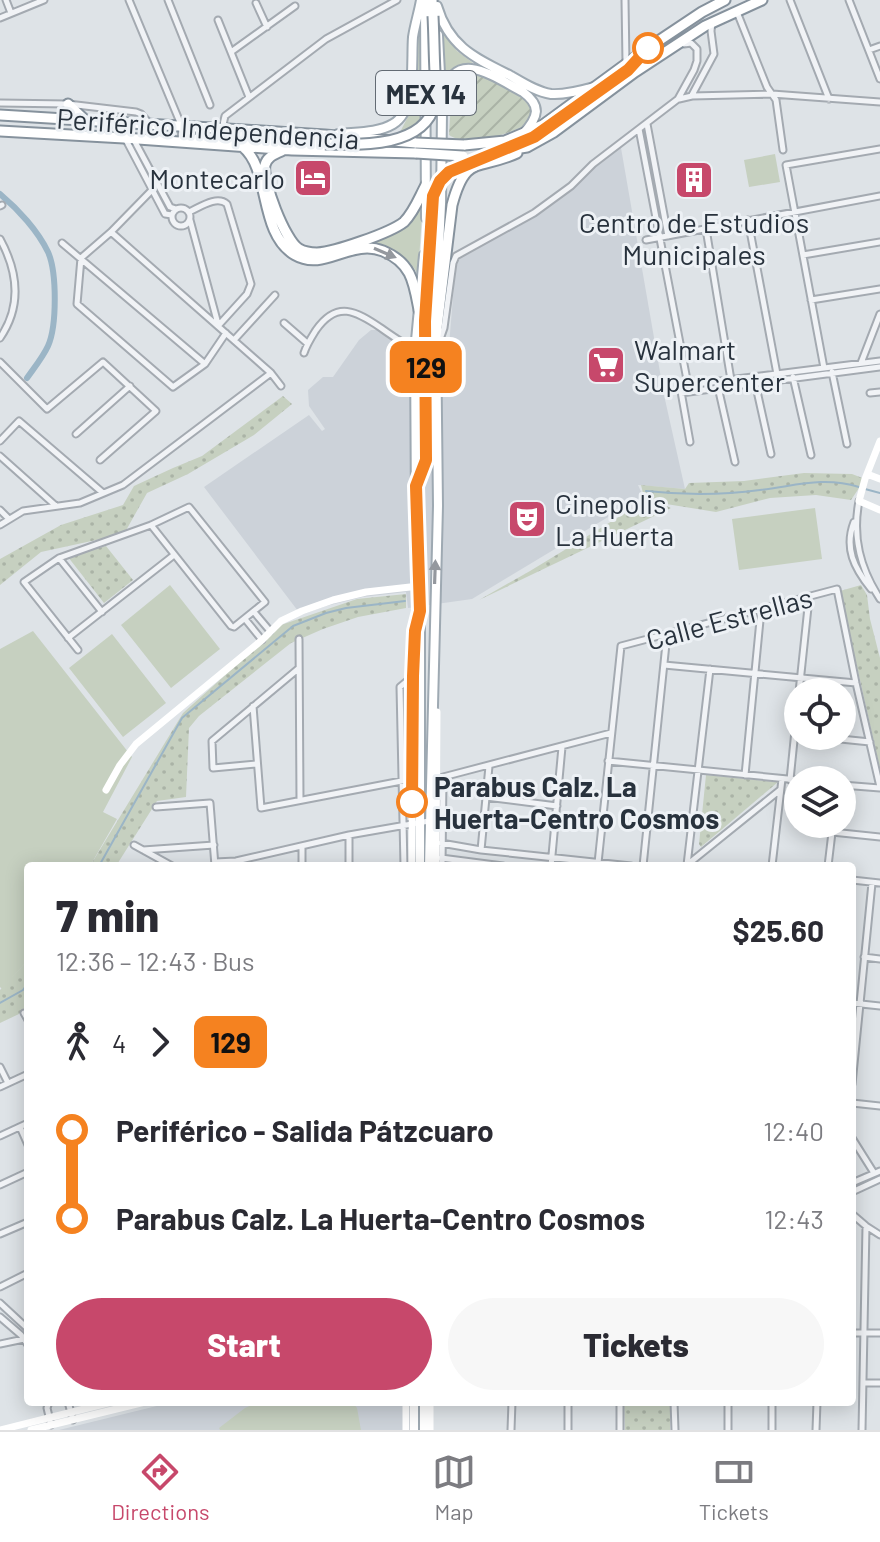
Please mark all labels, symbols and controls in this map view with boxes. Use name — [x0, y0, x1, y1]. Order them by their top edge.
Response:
unlabelled marker — [633, 33, 663, 63]
road number: MEX 14 — [376, 71, 476, 115]
street label: Periférico Independencia — [56, 100, 360, 156]
hotel icon: Montecarlo — [292, 157, 334, 199]
building icon: Centro de Estudios Municipales — [673, 159, 715, 201]
place label: Montecarlo — [149, 161, 285, 195]
place label: Centro de Estudios Municipales — [579, 205, 809, 271]
one-way arrow — [374, 247, 397, 260]
place label: Walmart Supercenter — [634, 332, 785, 398]
line badge: 129 — [380, 341, 472, 393]
supermarket icon: Walmart Supercenter — [585, 344, 627, 386]
text: 129 — [406, 350, 446, 384]
place label: Cinepolis La Huerta — [555, 486, 674, 552]
theatre icon: Cinepolis La Huerta — [506, 498, 548, 540]
one-way arrow — [429, 559, 442, 584]
street label: Calle Estrellas — [642, 579, 816, 657]
map controls — [784, 678, 856, 838]
button: locate — [784, 678, 856, 750]
button: layers — [784, 766, 856, 838]
place label: Parabus Calz. La Huerta-Centro Cosmos — [434, 769, 719, 835]
marker: Parabus Calz. La Huerta-Centro Cosmos — [397, 787, 427, 817]
text: 7 min — [56, 888, 159, 941]
text: $25.60 — [733, 912, 824, 948]
text: 12:36 – 12:43 · Bus — [56, 945, 255, 976]
icon: walk — [56, 1020, 100, 1064]
icon: forward — [138, 1020, 182, 1064]
text: 129 — [210, 1025, 251, 1059]
text: 4 — [112, 1027, 126, 1058]
text: Periférico - Salida Pátzcuaro — [116, 1112, 494, 1148]
text: 12:40 — [763, 1115, 824, 1146]
text: Parabus Calz. La Huerta-Centro Cosmos — [116, 1200, 645, 1236]
text: 12:43 — [764, 1203, 824, 1234]
button: Start — [56, 1298, 432, 1390]
button: Tickets — [448, 1298, 824, 1390]
tab: Directions — [111, 1450, 210, 1524]
tab: Map — [432, 1450, 476, 1524]
tab: Tickets — [699, 1450, 769, 1524]

